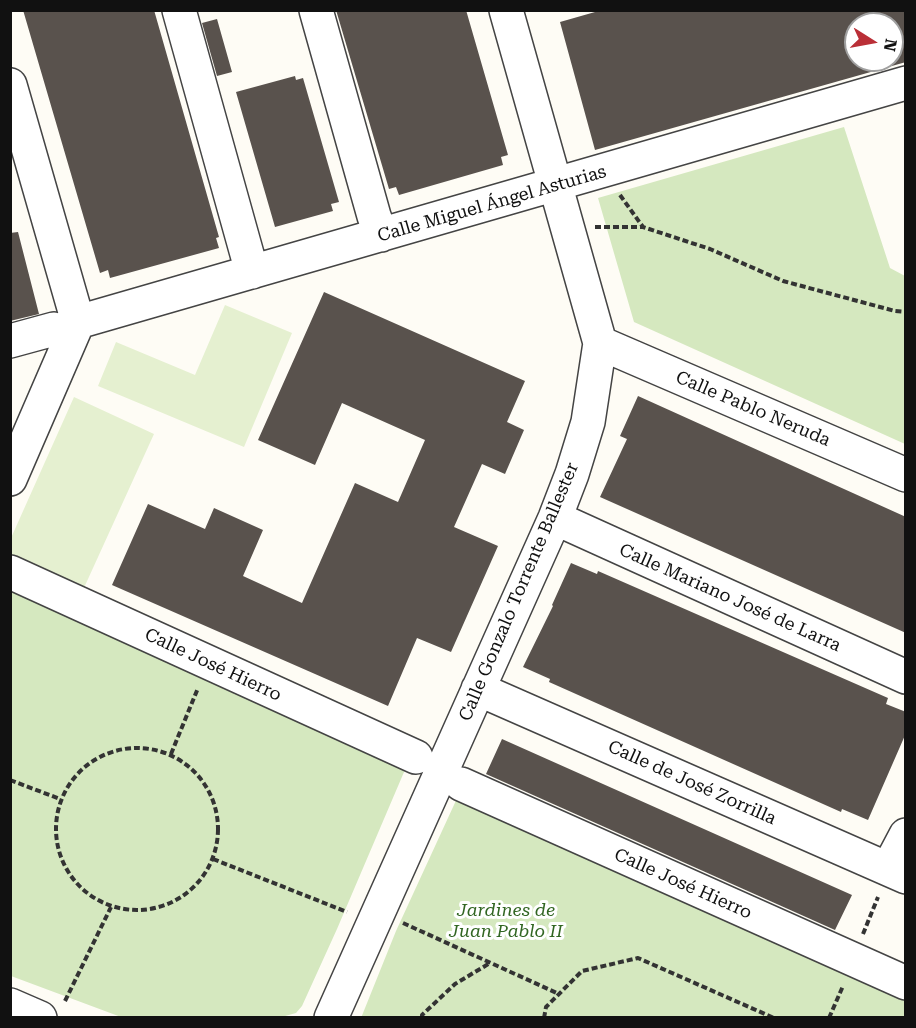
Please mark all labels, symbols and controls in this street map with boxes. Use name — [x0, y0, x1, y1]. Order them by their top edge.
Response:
north arrow — [844, 12, 904, 72]
text: N — [880, 37, 901, 53]
street label: Calle Miguel Ángel Asturias — [375, 161, 609, 247]
street label: Calle Pablo Neruda — [672, 367, 834, 451]
street label: Calle Gonzalo Torrente Ballester — [455, 460, 583, 724]
street label: Calle Mariano José de Larra — [616, 539, 844, 657]
street label: Calle José Hierro — [141, 624, 285, 706]
street label: Calle de José Zorrilla — [605, 736, 779, 830]
street label: Calle José Hierro — [611, 844, 755, 924]
park label: Jardines de Juan Pablo II — [449, 900, 563, 942]

